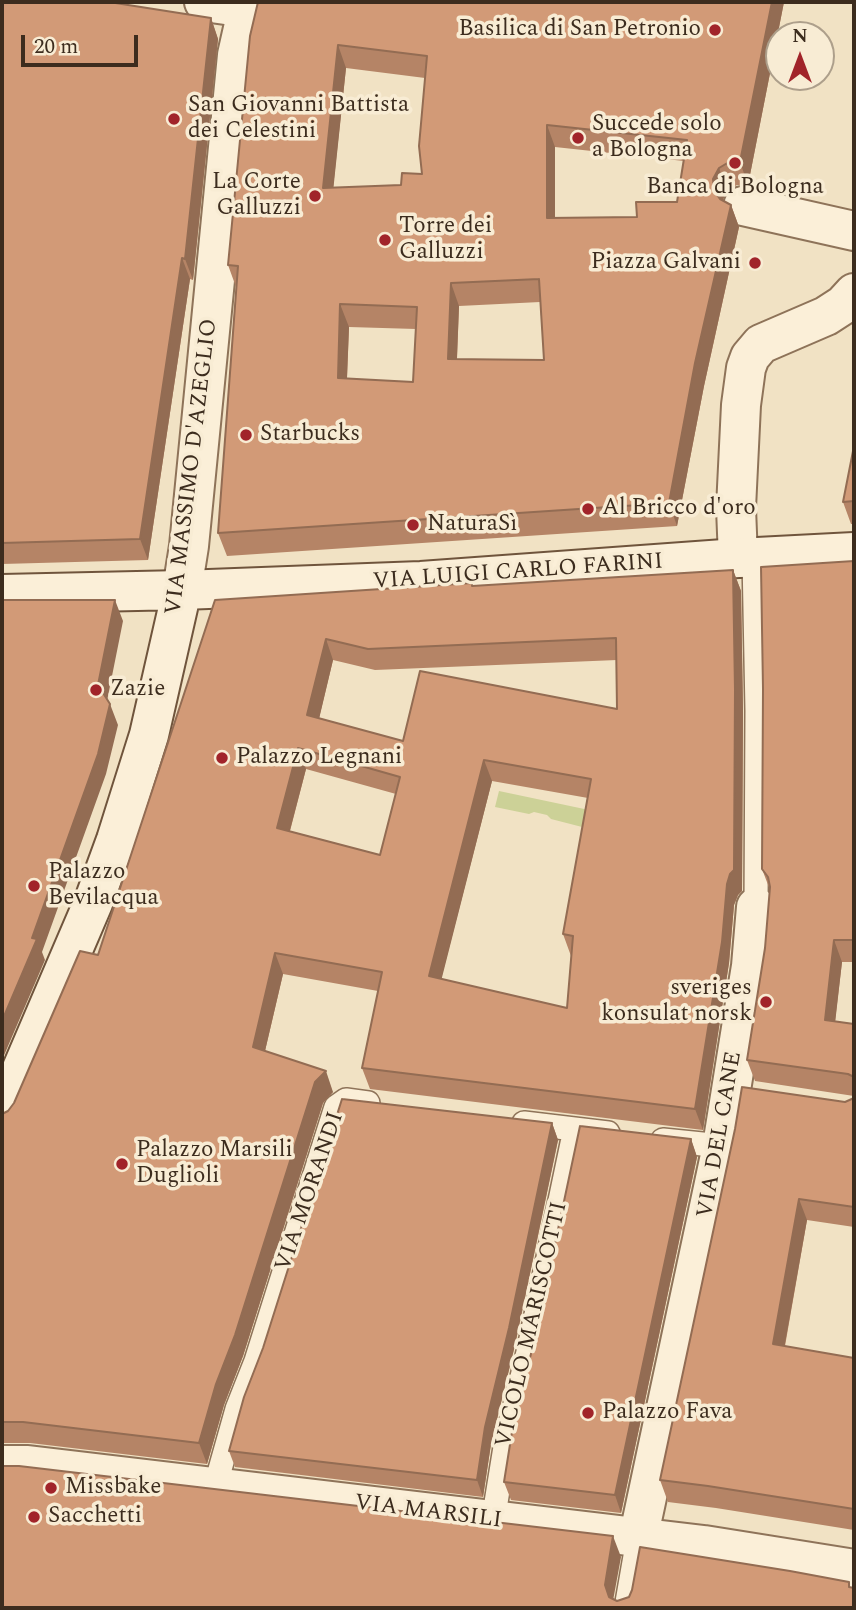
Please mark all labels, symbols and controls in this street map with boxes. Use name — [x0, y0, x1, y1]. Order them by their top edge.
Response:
place label: Basilica di San Petronio — [458, 16, 701, 44]
scale bar — [24, 21, 142, 65]
north arrow — [765, 21, 835, 91]
marker: Basilica di San Petronio — [707, 22, 723, 38]
text: N — [792, 22, 808, 51]
text: 20 m — [34, 31, 78, 63]
place label: San Giovanni Battista dei Celestini — [188, 92, 409, 146]
marker: San Giovanni Battista dei Celestini — [166, 111, 182, 127]
place label: Succede solo a Bologna — [592, 111, 722, 165]
marker: Succede solo a Bologna — [570, 130, 586, 146]
marker: Banca di Bologna — [727, 155, 743, 171]
place label: La Corte Galluzzi — [212, 169, 301, 223]
place label: Banca di Bologna — [646, 174, 824, 202]
marker: La Corte Galluzzi — [307, 188, 323, 204]
place label: Torre dei Galluzzi — [399, 213, 492, 267]
marker: Torre dei Galluzzi — [377, 232, 393, 248]
place label: Piazza Galvani — [591, 249, 741, 277]
marker: Piazza Galvani — [747, 255, 763, 271]
street label: VIA MASSIMO D'AZEGLIO — [161, 317, 225, 617]
place label: Starbucks — [260, 421, 360, 449]
marker: Starbucks — [238, 427, 254, 443]
place label: Al Bricco d'oro — [602, 495, 756, 523]
marker: Al Bricco d'oro — [580, 501, 596, 517]
place label: NaturaSì — [427, 511, 517, 539]
marker: NaturaSì — [405, 517, 421, 533]
street label: VIA LUIGI CARLO FARINI — [372, 549, 664, 597]
place label: Zazie — [110, 676, 165, 704]
marker: Zazie — [88, 682, 104, 698]
place label: Palazzo Legnani — [236, 744, 402, 772]
marker: Palazzo Legnani — [214, 750, 230, 766]
place label: Palazzo Bevilacqua — [48, 859, 159, 913]
marker: Palazzo Bevilacqua — [26, 878, 42, 894]
place label: sveriges konsulat norsk — [601, 975, 752, 1029]
marker: sveriges konsulat norsk — [758, 994, 774, 1010]
street label: VIA DEL CANE — [693, 1050, 749, 1220]
street label: VIA MORANDI — [271, 1109, 351, 1275]
place label: Palazzo Marsili Duglioli — [136, 1137, 293, 1191]
marker: Palazzo Marsili Duglioli — [114, 1156, 130, 1172]
street label: VICOLO MARISCOTTI — [491, 1199, 575, 1451]
place label: Palazzo Fava — [602, 1399, 732, 1427]
marker: Palazzo Fava — [580, 1405, 596, 1421]
place label: Missbake — [65, 1474, 161, 1502]
marker: Missbake — [43, 1480, 59, 1496]
street label: VIA MARSILI — [353, 1490, 503, 1536]
place label: Sacchetti — [48, 1503, 142, 1531]
marker: Sacchetti — [26, 1509, 42, 1525]

